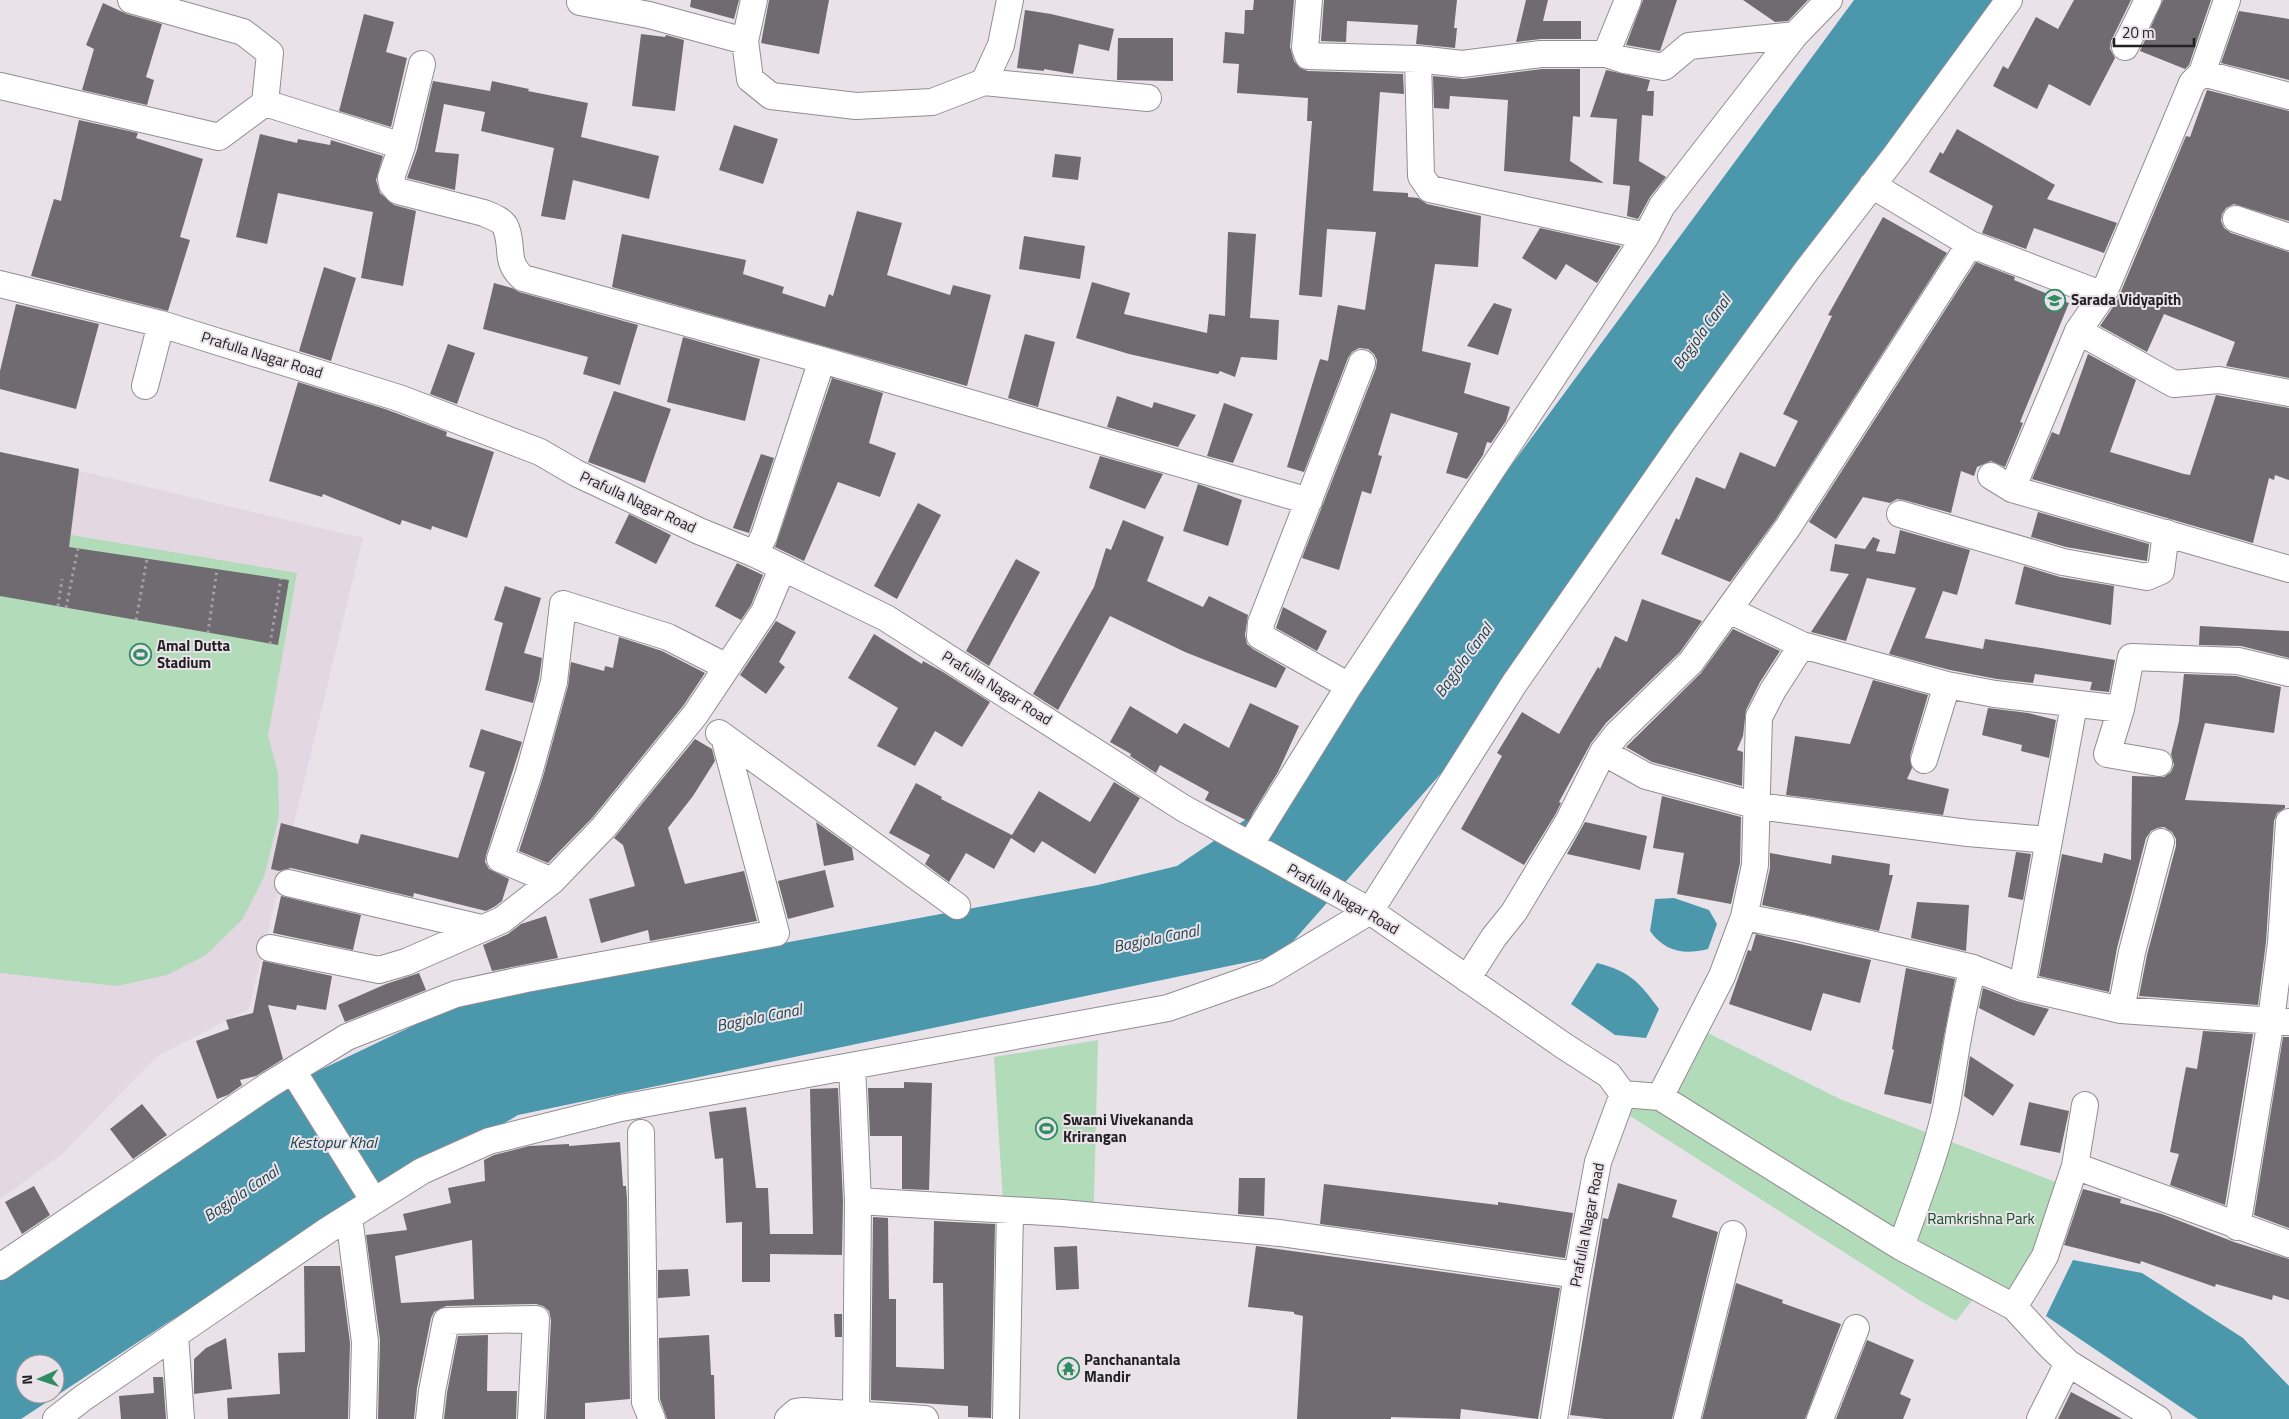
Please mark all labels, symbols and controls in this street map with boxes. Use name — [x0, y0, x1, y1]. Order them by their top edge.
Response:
scale bar — [2114, 15, 2194, 47]
text: 20 m — [2122, 21, 2155, 44]
school or university icon: Sarada Vidyapith — [2043, 288, 2067, 312]
place label: Sarada Vidyapith — [2071, 288, 2181, 311]
water label: Bagjola Canal — [1666, 289, 1737, 374]
street label: Prafulla Nagar Road — [198, 325, 326, 384]
street label: Prafulla Nagar Road — [576, 464, 700, 539]
water label: Bagjola Canal — [1428, 617, 1499, 702]
place label: Amal Dutta Stadium — [157, 634, 230, 674]
sports icon: Amal Dutta Stadium — [129, 643, 153, 667]
street label: Prafulla Nagar Road — [938, 644, 1057, 731]
street label: Prafulla Nagar Road — [1283, 857, 1404, 940]
water label: Bagjola Canal — [1111, 918, 1202, 958]
water label: Bagjola Canal — [714, 997, 805, 1037]
place label: Swami Vivekananda Krirangan — [1063, 1108, 1194, 1148]
sports icon: Swami Vivekananda Krirangan — [1035, 1117, 1059, 1141]
water label: Kestopur Khal — [289, 1130, 378, 1154]
water label: Bagjola Canal — [198, 1158, 285, 1227]
street label: Prafulla Nagar Road — [1563, 1161, 1610, 1289]
park label: Ramkrishna Park — [1927, 1207, 2035, 1230]
place label: Panchanantala Mandir — [1084, 1348, 1181, 1388]
north arrow — [15, 1354, 65, 1404]
temple icon: Panchanantala Mandir — [1056, 1357, 1080, 1381]
text: N — [16, 1374, 37, 1385]

